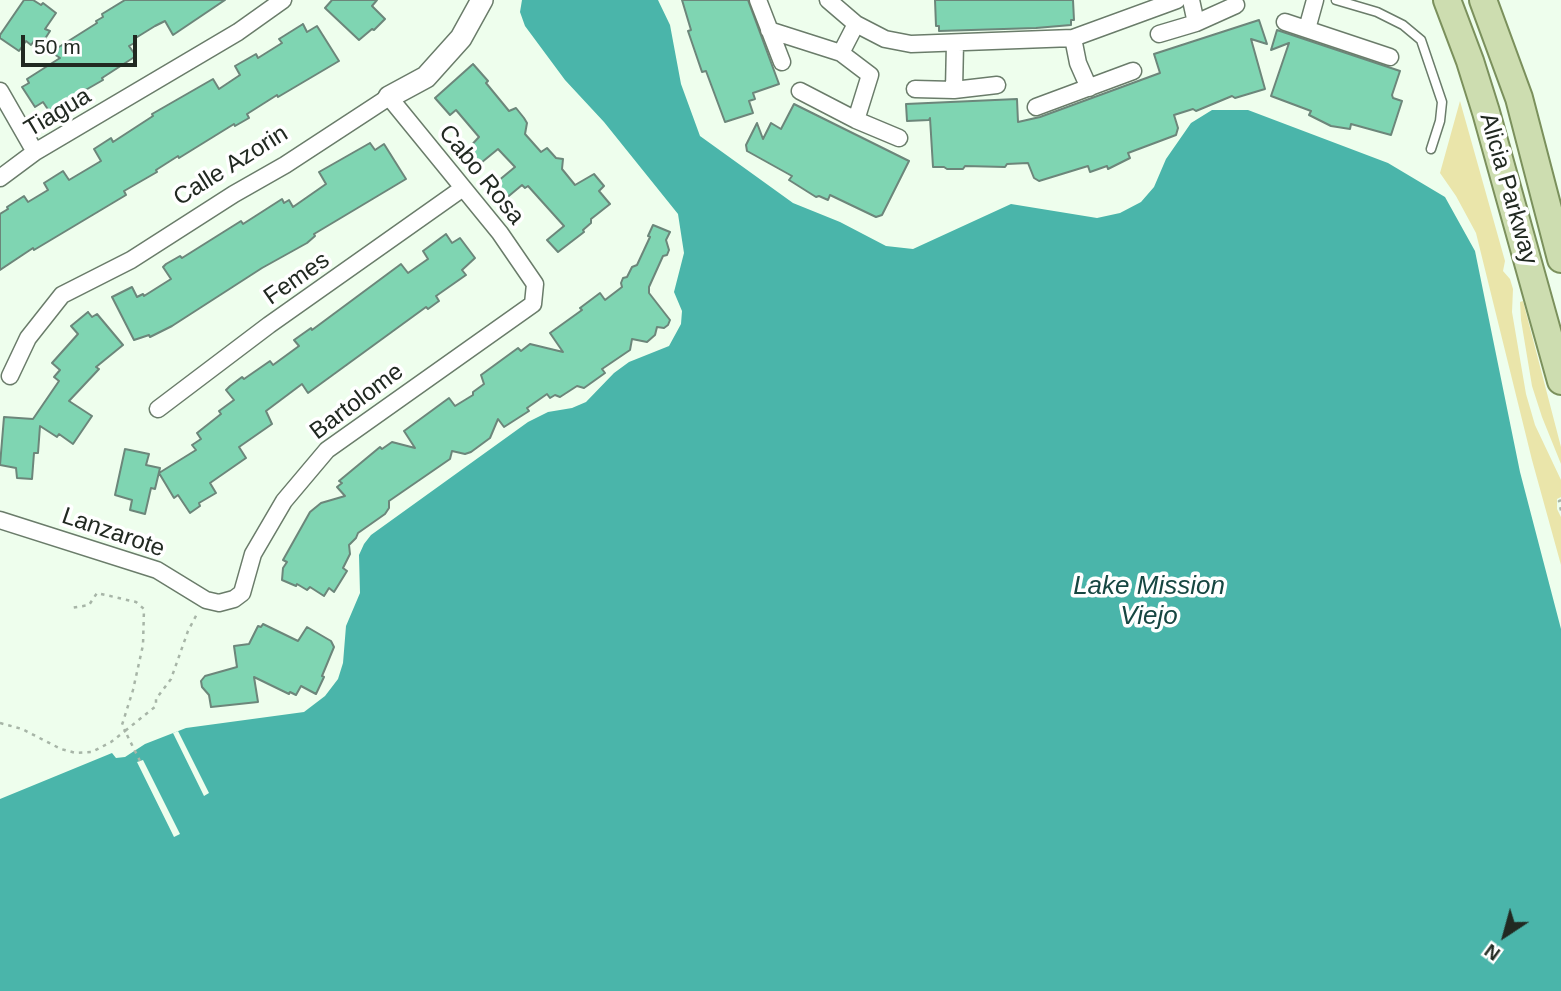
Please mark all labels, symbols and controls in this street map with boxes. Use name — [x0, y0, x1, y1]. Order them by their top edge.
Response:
scale bar — [24, 21, 140, 65]
text: 50 m — [34, 35, 81, 58]
street label: Tiagua — [20, 82, 96, 144]
street label: Alicia Parkway — [1473, 110, 1543, 268]
street label: Cabo Rosa — [432, 119, 530, 231]
street label: Calle Azorin — [169, 120, 293, 212]
street label: Femes — [259, 246, 335, 312]
street label: Bartolome — [305, 358, 409, 446]
street label: Lanzarote — [58, 502, 168, 564]
water label: Lake Mission Viejo — [1073, 571, 1225, 632]
north arrow — [1470, 900, 1540, 970]
text: N — [1481, 940, 1504, 965]

